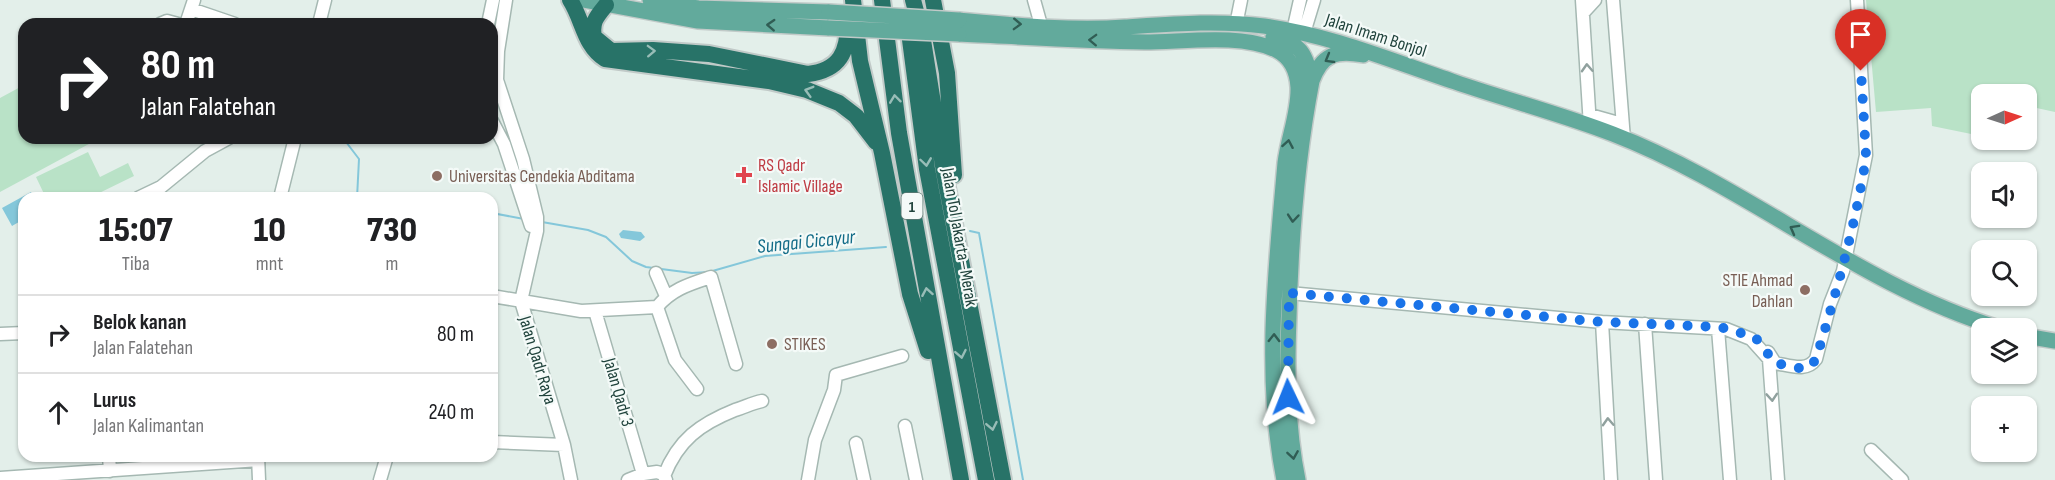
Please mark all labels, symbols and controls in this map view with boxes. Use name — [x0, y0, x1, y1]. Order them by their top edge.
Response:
street label: Jalan Imam Bonjol — [1322, 9, 1429, 62]
pin — [1835, 9, 1886, 71]
one-way arrow — [1013, 18, 1022, 31]
icon: arrive — [1844, 18, 1877, 51]
one-way arrow — [766, 19, 775, 32]
one-way arrow — [1088, 34, 1097, 46]
text: 80 m — [141, 40, 215, 91]
icon: right — [42, 42, 120, 120]
one-way arrow — [647, 44, 656, 57]
one-way arrow — [1325, 51, 1335, 63]
one-way arrow — [1580, 64, 1593, 73]
north arrow — [1971, 84, 2037, 150]
map controls — [1971, 84, 2037, 462]
one-way arrow — [804, 85, 814, 98]
text: Jalan Falatehan — [141, 91, 276, 123]
one-way arrow — [889, 95, 901, 104]
one-way arrow — [1282, 139, 1294, 149]
place label: RS Qadr Islamic Village — [758, 155, 843, 197]
one-way arrow — [920, 158, 932, 167]
button: sound — [1971, 162, 2037, 228]
street label: Jalan Tol Jakarta–Merak — [937, 165, 982, 308]
place label: Universitas Cendekia Abditama — [449, 166, 635, 187]
marker: RS Qadr Islamic Village — [735, 166, 753, 184]
marker: Universitas Cendekia Abditama — [430, 169, 444, 183]
road number: 1 — [902, 193, 922, 219]
text: 15:07 — [99, 209, 173, 252]
text: 10 — [253, 209, 286, 252]
text: 730 — [367, 209, 417, 252]
one-way arrow — [1287, 214, 1300, 223]
water label: Sungai Cicayur — [756, 225, 858, 259]
one-way arrow — [1790, 225, 1800, 237]
button: search — [1971, 240, 2037, 306]
text: Tiba — [122, 252, 150, 276]
text: mnt — [256, 252, 283, 276]
text: m — [385, 252, 398, 276]
place label: STIE Ahmad Dahlan — [1723, 270, 1793, 312]
marker: STIE Ahmad Dahlan — [1798, 283, 1812, 297]
one-way arrow — [921, 287, 933, 296]
text: Belok kanan — [93, 309, 186, 336]
street label: Jalan Qadr Raya — [514, 313, 561, 407]
icon: right — [42, 318, 75, 351]
button: layers — [1971, 318, 2037, 384]
text: 80 m — [437, 321, 474, 348]
place label: STIKES — [784, 334, 826, 355]
one-way arrow — [1268, 334, 1280, 343]
text: Jalan Falatehan — [93, 336, 193, 360]
marker: STIKES — [765, 337, 779, 351]
one-way arrow — [955, 349, 967, 359]
street label: Jalan Qadr 3 — [598, 355, 638, 429]
position arrow — [1256, 365, 1320, 429]
text: Lurus — [93, 387, 136, 414]
one-way arrow — [1765, 392, 1778, 401]
icon: ahead — [42, 396, 75, 429]
button: + — [1971, 396, 2037, 462]
text: 240 m — [428, 399, 474, 426]
text: Jalan Kalimantan — [93, 414, 204, 438]
one-way arrow — [1602, 417, 1615, 426]
one-way arrow — [985, 421, 998, 431]
one-way arrow — [1287, 450, 1299, 459]

